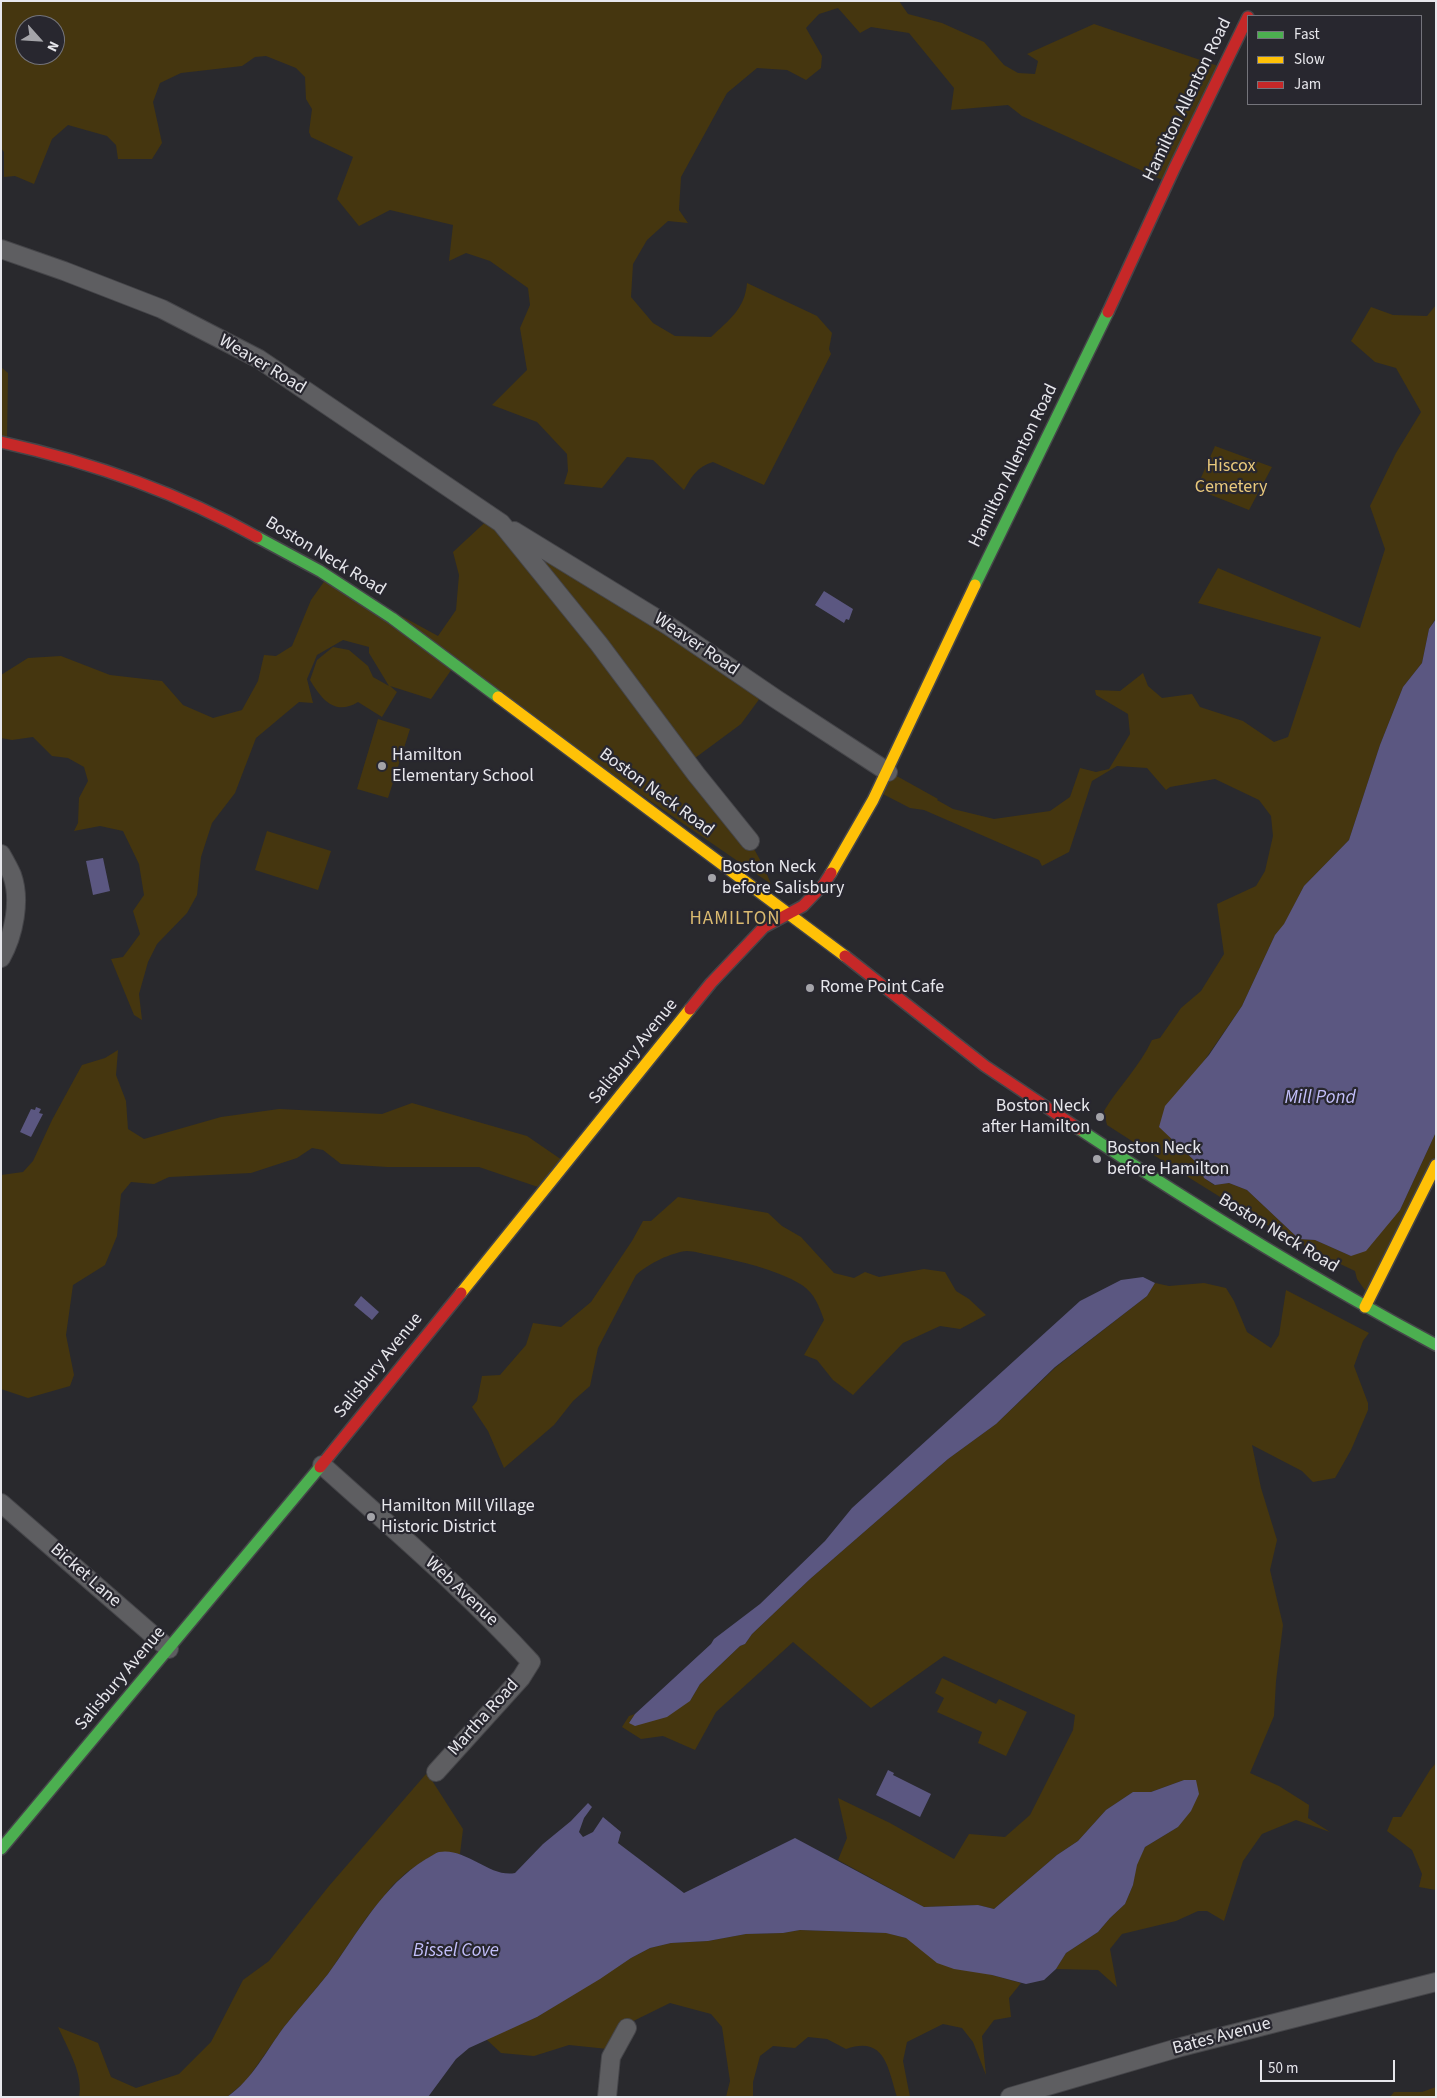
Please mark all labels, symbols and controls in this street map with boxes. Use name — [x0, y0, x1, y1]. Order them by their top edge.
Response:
north arrow — [15, 15, 65, 65]
street label: Hamilton Allenton Road — [1139, 15, 1237, 185]
legend — [1247, 15, 1422, 105]
text: Fast — [1294, 24, 1320, 45]
text: N — [42, 38, 64, 55]
text: Slow — [1294, 49, 1325, 70]
text: Jam — [1294, 74, 1321, 95]
street label: Weaver Road — [215, 331, 309, 399]
street label: Hamilton Allenton Road — [965, 381, 1063, 551]
park label: Hiscox Cemetery — [1195, 456, 1267, 498]
street label: Boston Neck Road — [261, 513, 389, 601]
street label: Weaver Road — [649, 609, 743, 681]
street label: Boston Neck Road — [594, 744, 718, 842]
place label: Hamilton Elementary School — [392, 745, 534, 788]
marker: Hamilton Elementary School — [376, 760, 388, 772]
place label: Boston Neck before Salisbury — [722, 857, 844, 900]
marker: Boston Neck before Salisbury — [706, 872, 718, 884]
district label: HAMILTON — [688, 909, 782, 931]
place label: Rome Point Cafe — [820, 977, 944, 999]
marker: Rome Point Cafe — [804, 982, 816, 994]
street label: Salisbury Avenue — [585, 995, 683, 1109]
water label: Mill Pond — [1284, 1088, 1356, 1110]
place label: Boston Neck after Hamilton — [982, 1096, 1090, 1138]
marker: Boston Neck after Hamilton — [1094, 1111, 1106, 1123]
place label: Boston Neck before Hamilton — [1107, 1138, 1229, 1180]
marker: Boston Neck before Hamilton — [1091, 1153, 1103, 1165]
street label: Boston Neck Road — [1214, 1190, 1342, 1278]
street label: Salisbury Avenue — [330, 1309, 428, 1423]
place label: Hamilton Mill Village Historic District — [381, 1496, 535, 1538]
marker: Hamilton Mill Village Historic District — [365, 1511, 377, 1523]
street label: Bicket Lane — [45, 1539, 125, 1613]
street label: Web Avenue — [420, 1553, 502, 1631]
street label: Salisbury Avenue — [71, 1623, 171, 1735]
street label: Martha Road — [444, 1675, 524, 1761]
water label: Bissel Cove — [413, 1941, 499, 1963]
street label: Bates Avenue — [1171, 2014, 1273, 2060]
scale bar — [1262, 2050, 1397, 2082]
text: 50 m — [1268, 2058, 1298, 2079]

